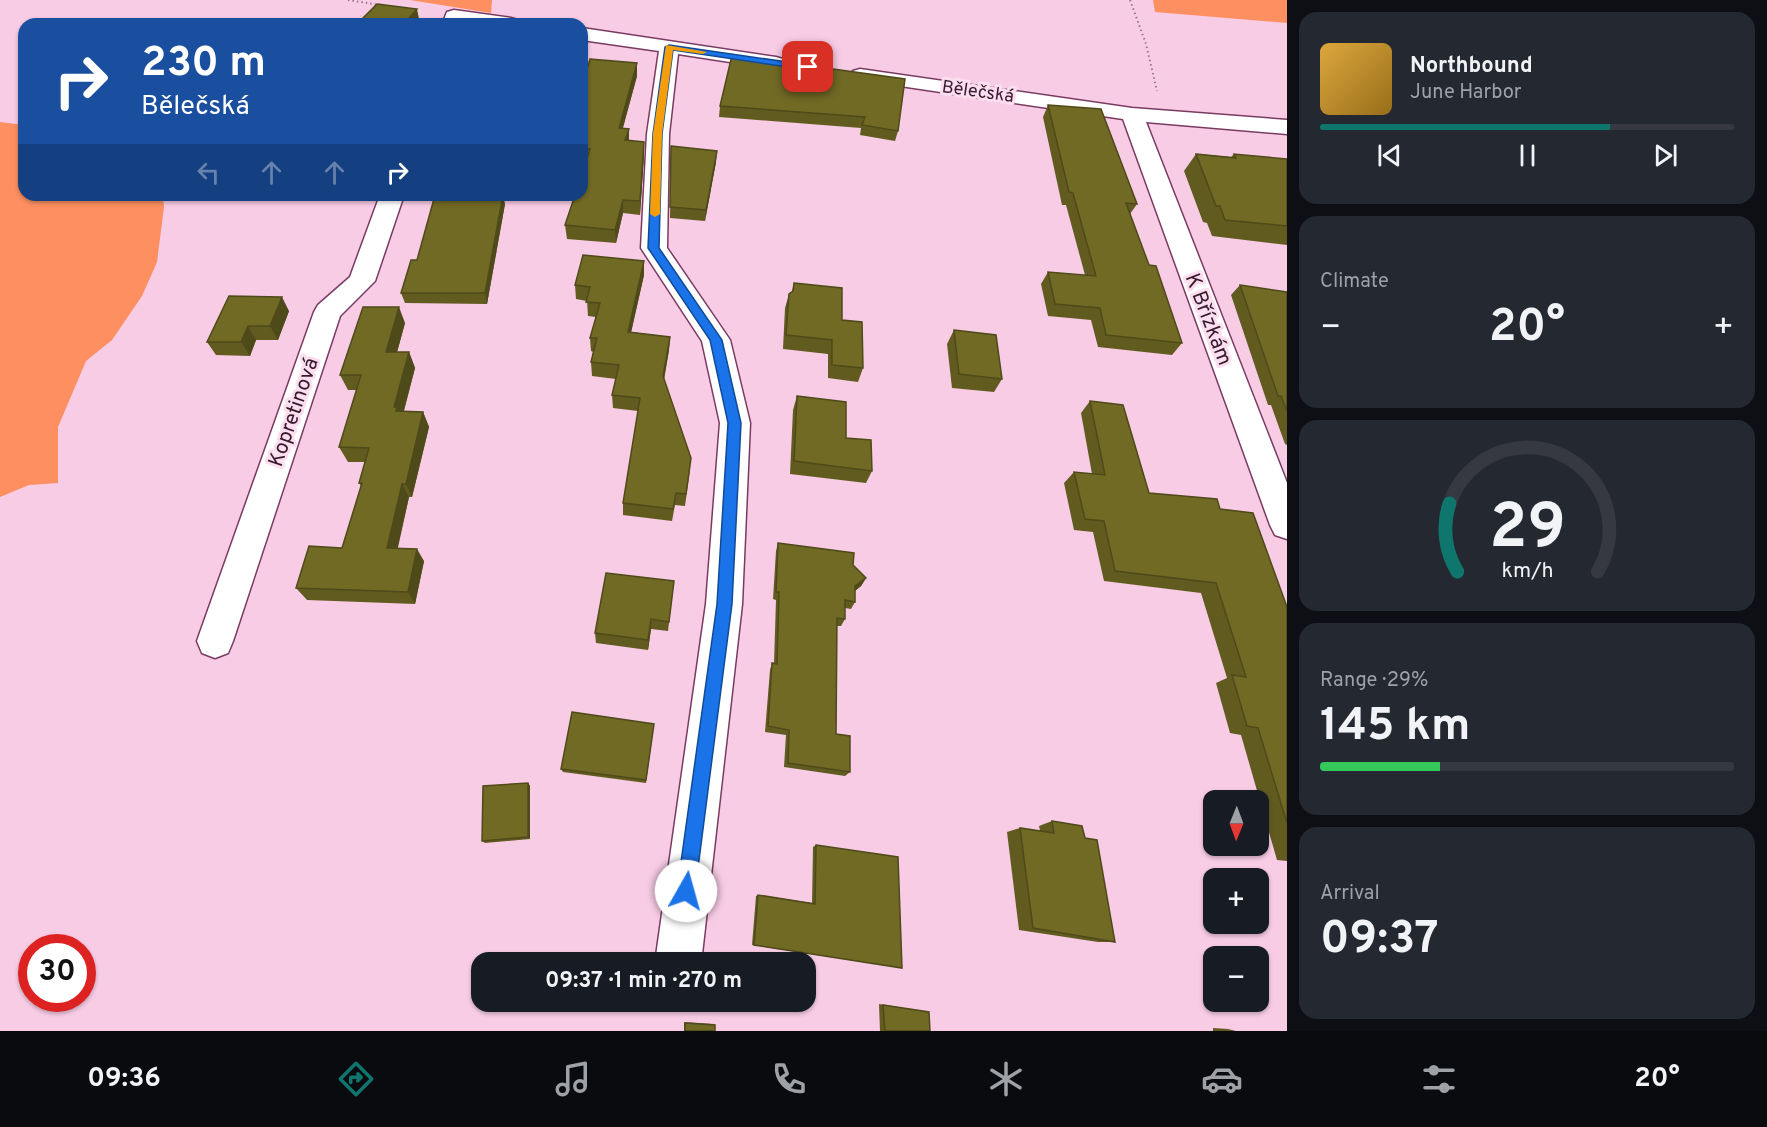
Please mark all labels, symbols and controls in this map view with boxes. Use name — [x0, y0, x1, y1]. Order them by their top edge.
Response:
text: 230 m — [141, 38, 266, 91]
pin — [782, 41, 833, 92]
icon: right — [42, 42, 120, 120]
icon: arrive — [791, 50, 824, 83]
text: Northbound — [1410, 53, 1533, 80]
street label: Bělečská — [940, 76, 1015, 109]
text: June Harbor — [1410, 80, 1522, 106]
text: Bělečská — [141, 90, 250, 124]
icon: previous — [1373, 139, 1406, 172]
icon: pause — [1511, 139, 1544, 172]
icon: next — [1649, 139, 1682, 172]
icon: left — [192, 156, 225, 189]
icon: ahead — [255, 156, 288, 189]
icon: ahead — [318, 156, 351, 189]
icon: right — [381, 156, 414, 189]
text: Climate — [1320, 269, 1389, 295]
street label: K Břízkám — [1178, 270, 1238, 370]
text: 20° — [1489, 300, 1565, 357]
text: − — [1320, 308, 1341, 350]
text: + — [1713, 308, 1734, 350]
street label: Kopretinová — [263, 354, 326, 471]
text: 29 — [1489, 492, 1565, 571]
text: km/h — [1501, 559, 1553, 586]
text: Range · 29% — [1320, 668, 1428, 694]
text: 145 km — [1320, 699, 1470, 756]
north arrow — [1203, 790, 1269, 856]
map controls — [1203, 790, 1269, 1012]
position arrow — [654, 859, 718, 923]
button: + — [1203, 868, 1269, 934]
text: Arrival — [1320, 881, 1380, 907]
text: 09:37 — [1320, 912, 1439, 969]
speed limit sign: 30 — [18, 934, 96, 1012]
button: − — [1203, 946, 1269, 1012]
text: 09:37 · 1 min · 270 m — [545, 968, 742, 995]
icon: directions — [335, 1058, 377, 1100]
icon: music — [552, 1058, 594, 1100]
icon: phone — [768, 1058, 810, 1100]
icon: climate — [985, 1058, 1027, 1100]
icon: car — [1201, 1058, 1243, 1100]
icon: filters — [1418, 1058, 1460, 1100]
text: 09:36 — [87, 1062, 161, 1096]
text: 20° — [1634, 1062, 1680, 1096]

